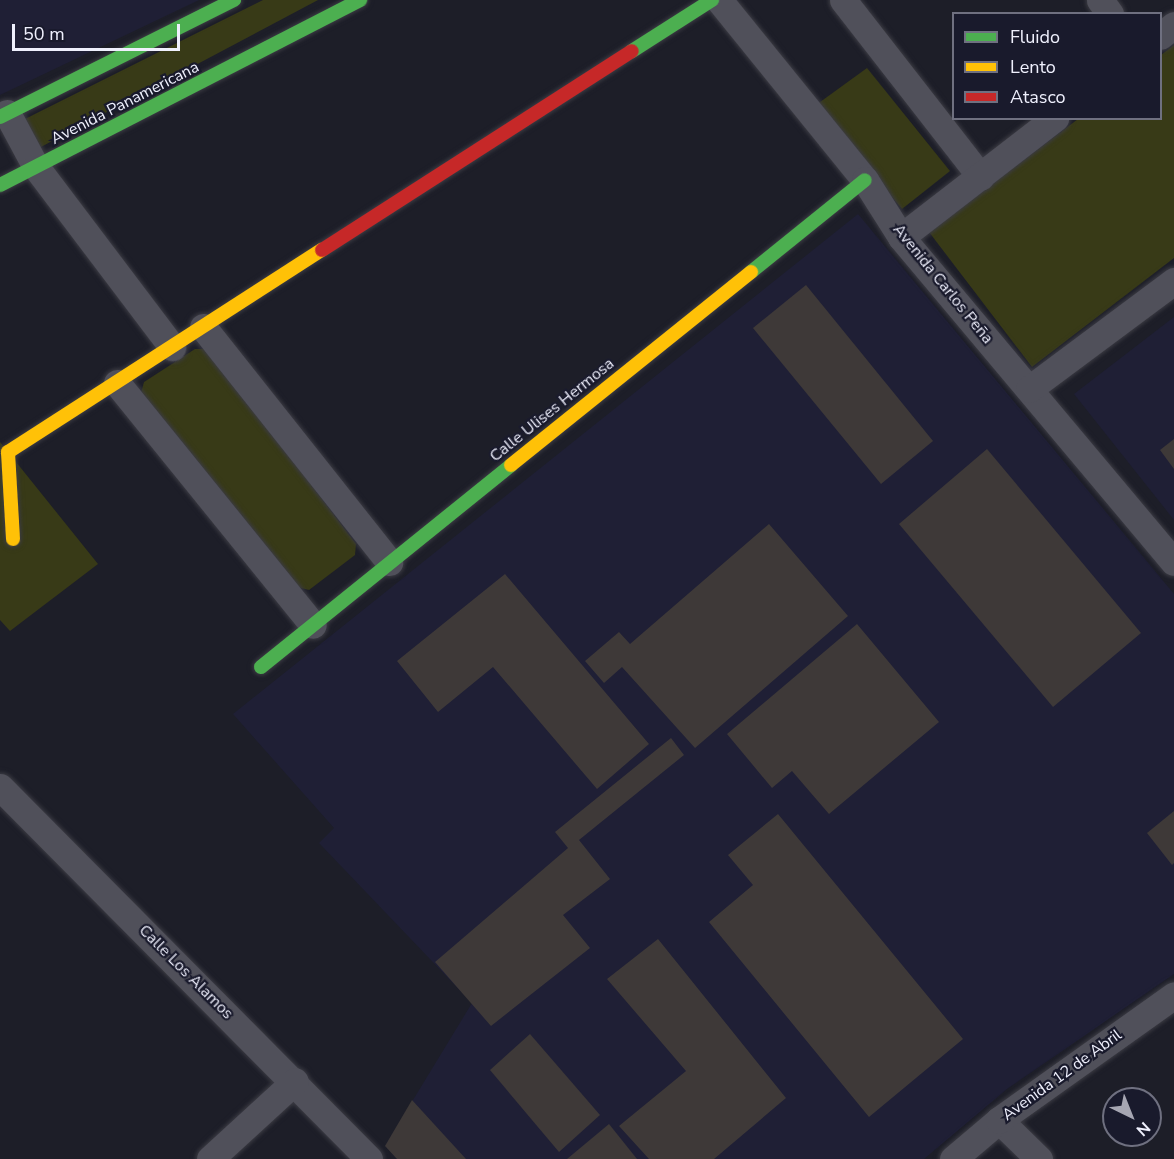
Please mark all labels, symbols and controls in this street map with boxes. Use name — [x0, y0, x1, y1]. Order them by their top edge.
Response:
scale bar — [15, 12, 183, 50]
legend — [952, 12, 1162, 120]
text: 50 m — [23, 22, 65, 46]
text: Fluido — [1010, 25, 1060, 49]
text: Lento — [1010, 55, 1056, 79]
street label: Avenida Panamericana — [48, 57, 202, 149]
text: Atasco — [1010, 85, 1066, 109]
street label: Avenida Carlos Peña — [889, 220, 997, 348]
street label: Calle Ulises Hermosa — [486, 354, 618, 466]
street label: Calle Los Alamos — [135, 921, 237, 1023]
street label: Avenida 12 de Abril — [999, 1025, 1125, 1125]
north arrow — [1102, 1087, 1162, 1147]
text: N — [1131, 1117, 1155, 1141]

